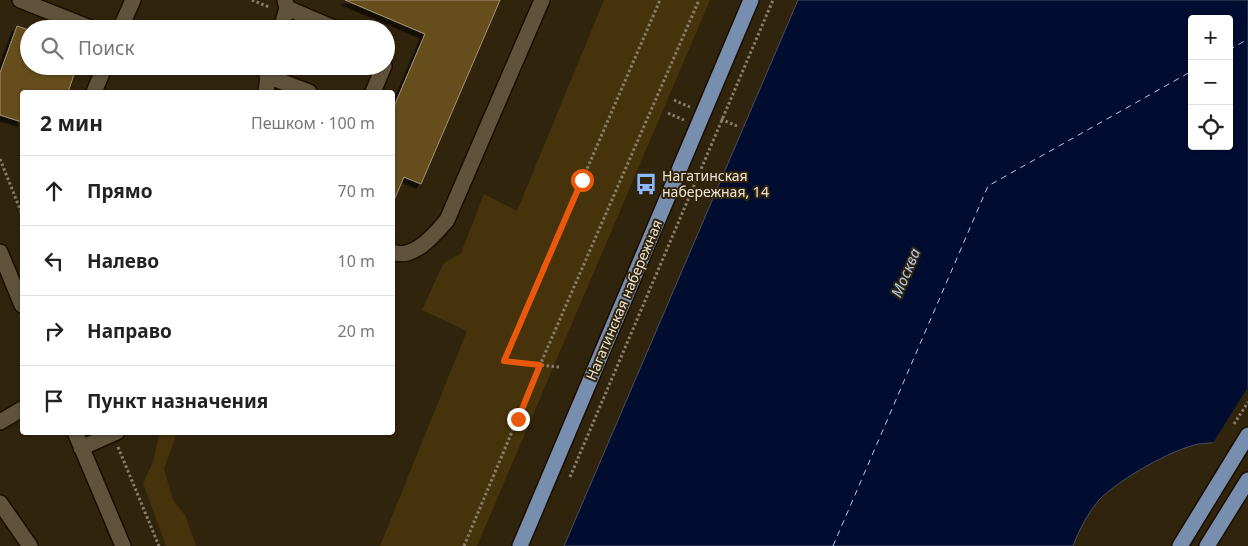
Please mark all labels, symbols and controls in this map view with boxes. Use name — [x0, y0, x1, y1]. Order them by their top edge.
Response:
map controls — [1188, 15, 1233, 150]
button: + — [1188, 15, 1233, 60]
search box — [20, 20, 395, 75]
icon: search — [38, 34, 66, 62]
text: Поиск — [78, 35, 134, 61]
button: − — [1188, 60, 1233, 105]
button: locate — [1188, 105, 1233, 150]
text: 2 мин — [40, 109, 103, 137]
text: Пешком · 100 m — [251, 112, 375, 134]
place label: Нагатинская набережная, 14 — [662, 166, 769, 201]
route start — [571, 169, 594, 192]
bus stop icon: Нагатинская набережная, 14 — [633, 171, 659, 197]
icon: ahead — [40, 177, 68, 205]
text: Прямо — [87, 178, 153, 204]
text: 70 m — [338, 180, 375, 202]
street label: Нагатинская набережная — [581, 217, 666, 383]
water label: Москва — [886, 245, 925, 300]
icon: left — [40, 247, 68, 275]
text: Налево — [87, 248, 159, 274]
text: 10 m — [338, 250, 375, 272]
icon: right — [40, 317, 68, 345]
text: Направо — [87, 318, 172, 344]
text: 20 m — [338, 320, 375, 342]
icon: arrive — [40, 387, 68, 415]
text: Пункт назначения — [87, 388, 268, 414]
route end — [507, 408, 530, 431]

